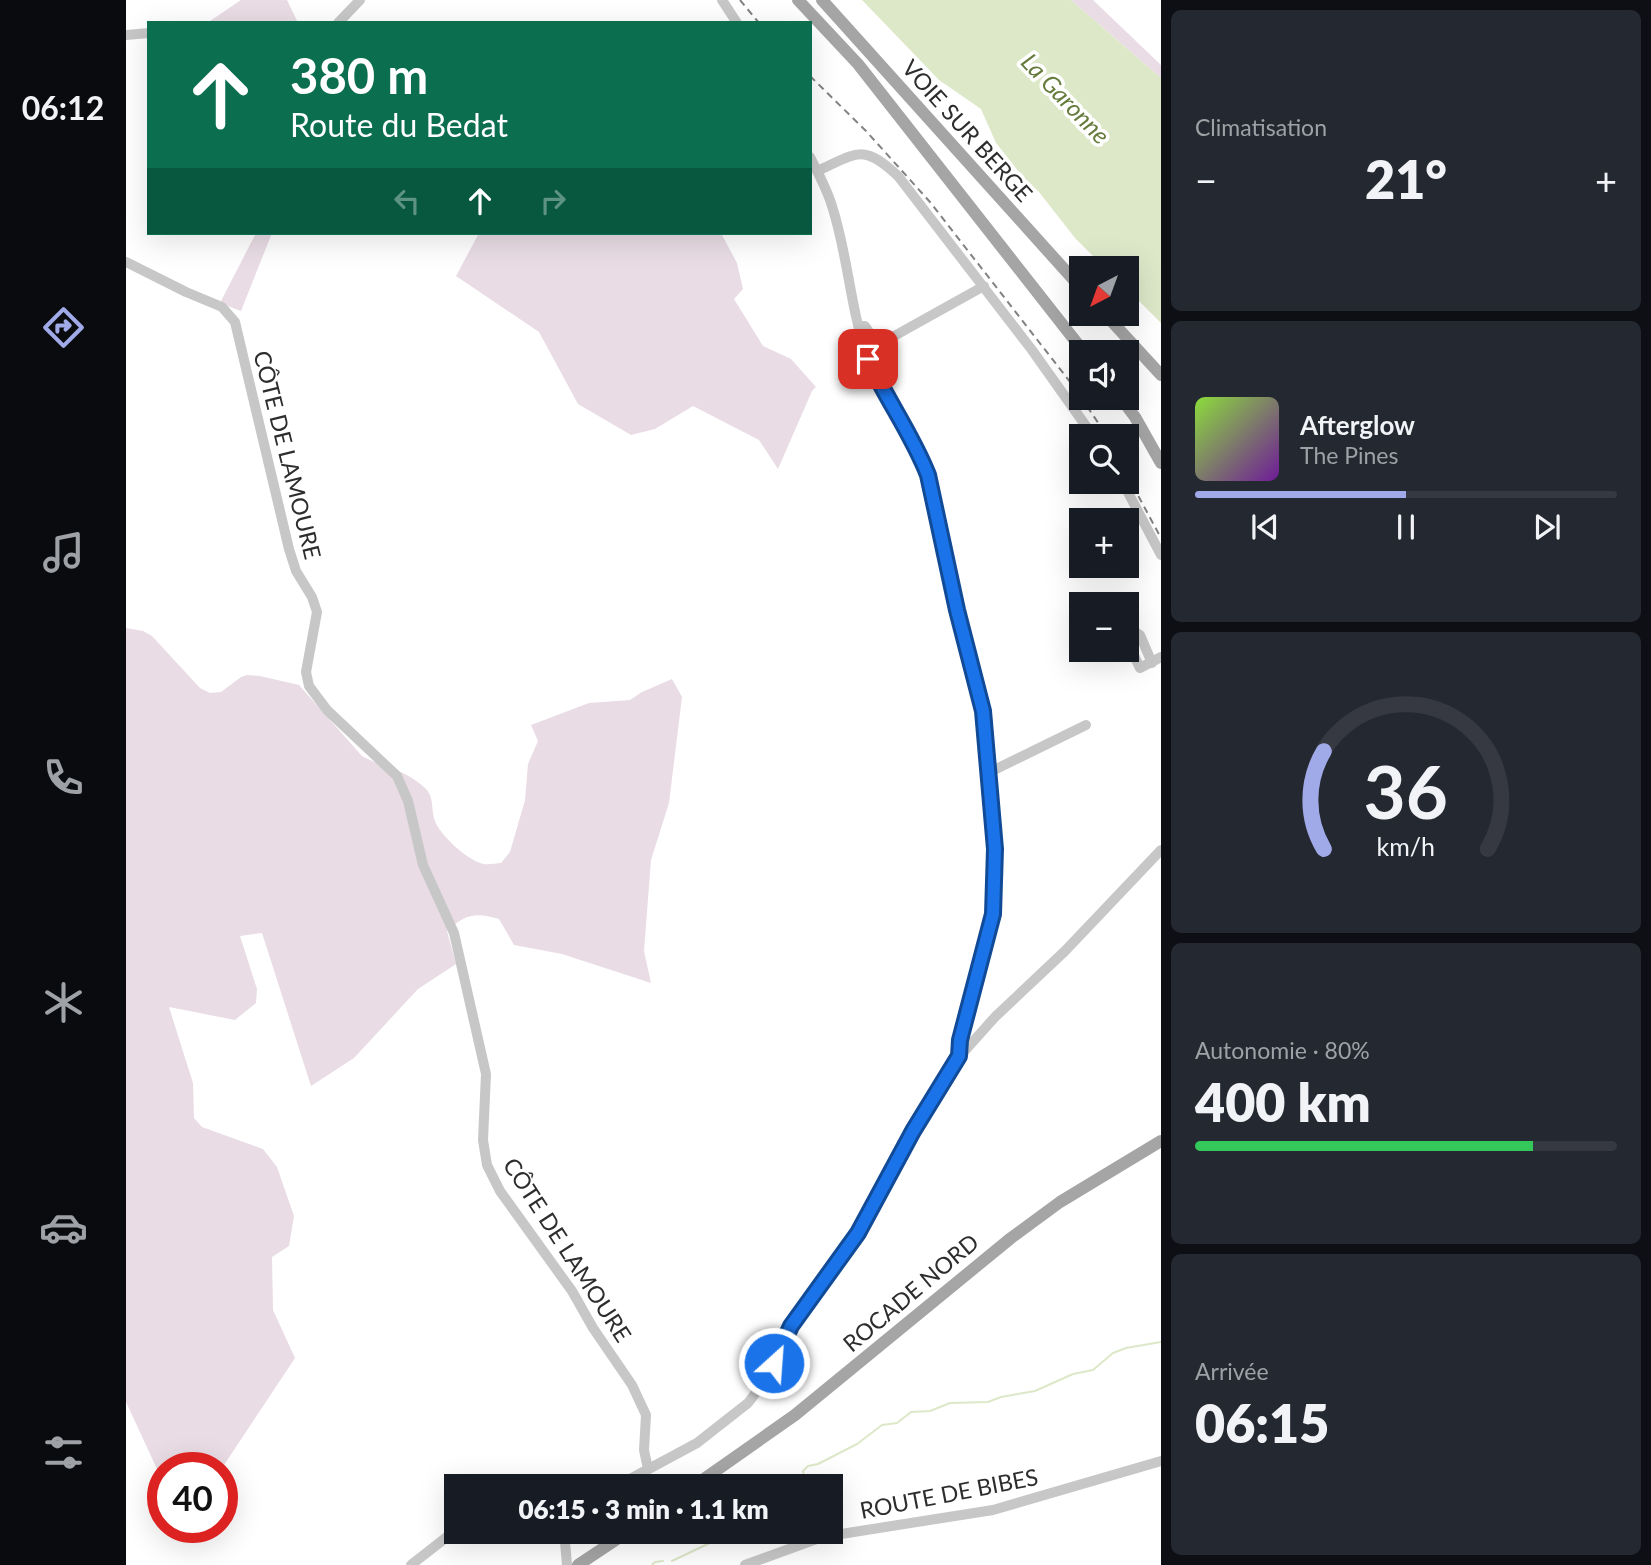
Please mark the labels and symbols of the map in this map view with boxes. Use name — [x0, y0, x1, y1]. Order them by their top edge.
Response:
water label: La Garonne — [1016, 47, 1116, 149]
street label: VOIE SUR BERGE — [897, 54, 1039, 207]
north arrow — [1069, 256, 1139, 326]
pin — [838, 329, 898, 389]
street label: CÔTE DE LAMOURE — [249, 348, 327, 562]
street label: CÔTE DE LAMOURE — [498, 1152, 638, 1347]
street label: ROCADE NORD — [837, 1227, 984, 1357]
position arrow — [737, 1326, 811, 1400]
speed limit sign: 40 — [147, 1452, 238, 1543]
street label: ROUTE DE BIBES — [857, 1462, 1040, 1524]

